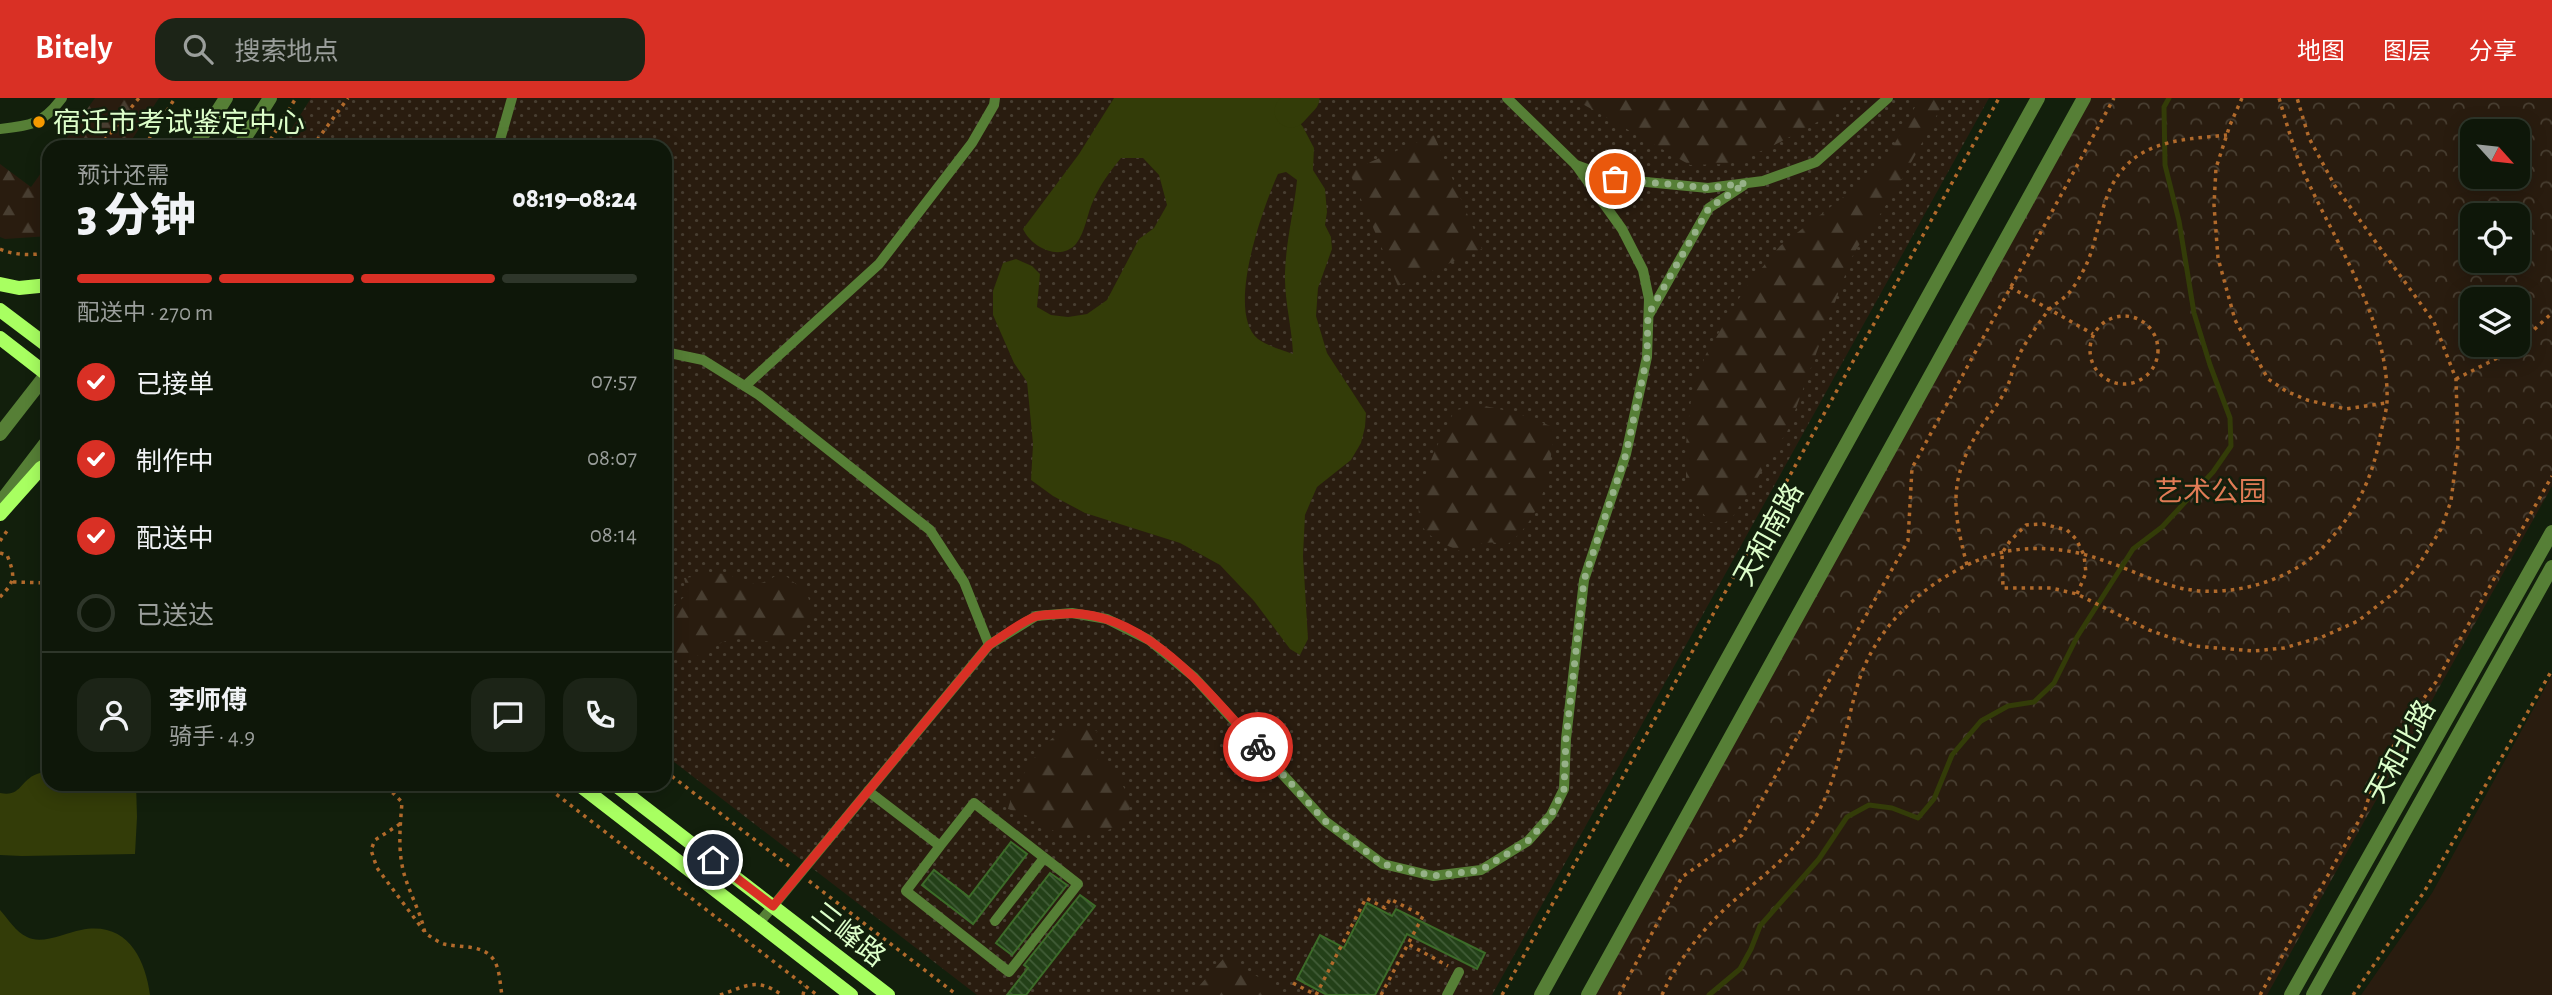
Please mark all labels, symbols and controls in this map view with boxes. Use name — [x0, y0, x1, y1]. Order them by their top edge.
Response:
search box — [155, 18, 645, 81]
icon: search — [179, 30, 217, 68]
text: Bitely — [35, 32, 113, 65]
text: 搜索地点 — [235, 39, 339, 65]
text: 地图 — [2297, 40, 2345, 64]
text: 图层 — [2383, 40, 2431, 64]
text: 分享 — [2469, 40, 2517, 64]
place label: 宿迁市考试鉴定中心 — [53, 108, 305, 138]
marker: 宿迁市考试鉴定中心 — [31, 114, 47, 130]
north arrow — [2460, 119, 2530, 189]
map controls — [2460, 119, 2530, 357]
pin — [1585, 149, 1645, 209]
icon: bag — [1596, 160, 1634, 198]
text: 预计还需 — [77, 165, 169, 188]
text: 08:19–08:24 — [512, 186, 637, 212]
text: 3 分钟 — [77, 194, 196, 240]
button: locate — [2460, 203, 2530, 273]
button: layers — [2460, 287, 2530, 357]
text: 配送中 · 270 m — [77, 302, 213, 325]
icon: check — [77, 363, 115, 401]
text: 07:57 — [591, 370, 637, 393]
text: 已接单 — [136, 372, 214, 398]
icon: check — [77, 440, 115, 478]
text: 08:07 — [587, 447, 637, 470]
text: 制作中 — [136, 449, 214, 475]
park label: 艺术公园 — [2155, 477, 2267, 507]
street label: 天和南路 — [1729, 478, 1809, 591]
icon: check — [77, 517, 115, 555]
text: 08:14 — [590, 524, 637, 547]
text: 配送中 — [136, 526, 214, 552]
text: 已送达 — [136, 603, 214, 629]
button: person — [77, 678, 151, 752]
button: chat — [471, 678, 545, 752]
button: phone — [563, 678, 637, 752]
text: 李师傅 — [169, 688, 247, 714]
street label: 天和北路 — [2361, 695, 2441, 808]
courier — [1223, 712, 1293, 782]
text: 骑手 · 4.9 — [169, 726, 255, 749]
icon: bike — [1239, 728, 1277, 766]
pin — [683, 830, 743, 890]
icon: home — [694, 841, 732, 879]
street label: 三峰路 — [806, 897, 891, 972]

